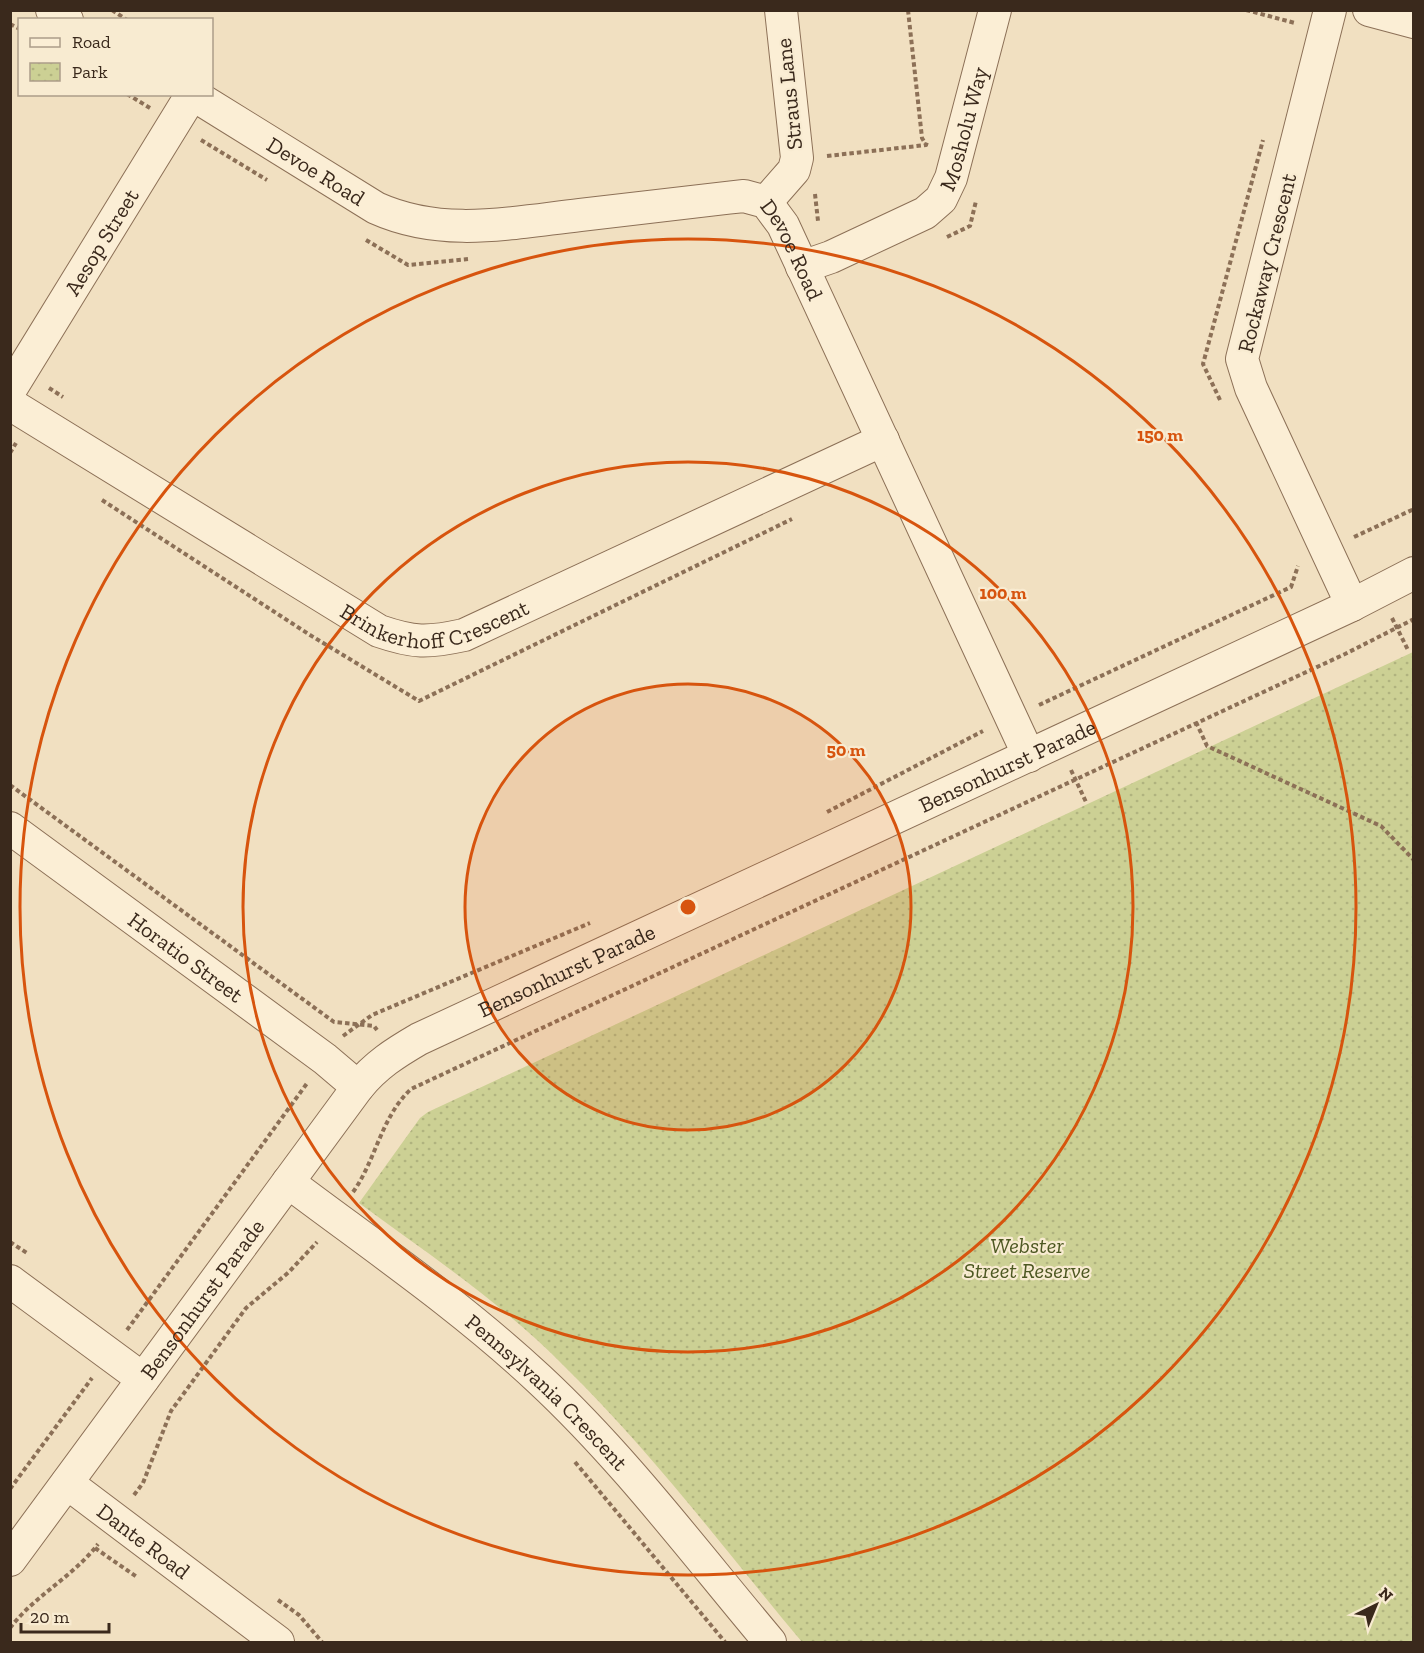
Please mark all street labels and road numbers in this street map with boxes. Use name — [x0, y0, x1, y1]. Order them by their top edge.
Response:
street label: Straus Lane — [770, 37, 808, 151]
street label: Mosholu Way — [933, 63, 993, 195]
street label: Devoe Road — [262, 130, 370, 211]
street label: Rockaway Crescent — [1232, 170, 1303, 355]
street label: Aesop Street — [58, 183, 145, 300]
street label: Devoe Road — [755, 194, 829, 304]
street label: Brinkerhoff Crescent — [336, 587, 536, 617]
street label: Bensonhurst Parade — [914, 713, 1100, 818]
street label: Horatio Street — [123, 906, 249, 1008]
street label: Bensonhurst Parade — [474, 918, 659, 1023]
street label: Bensonhurst Parade — [134, 1214, 270, 1384]
street label: Pennsylvania Crescent — [460, 1308, 635, 1476]
street label: Dante Road — [92, 1497, 196, 1585]

